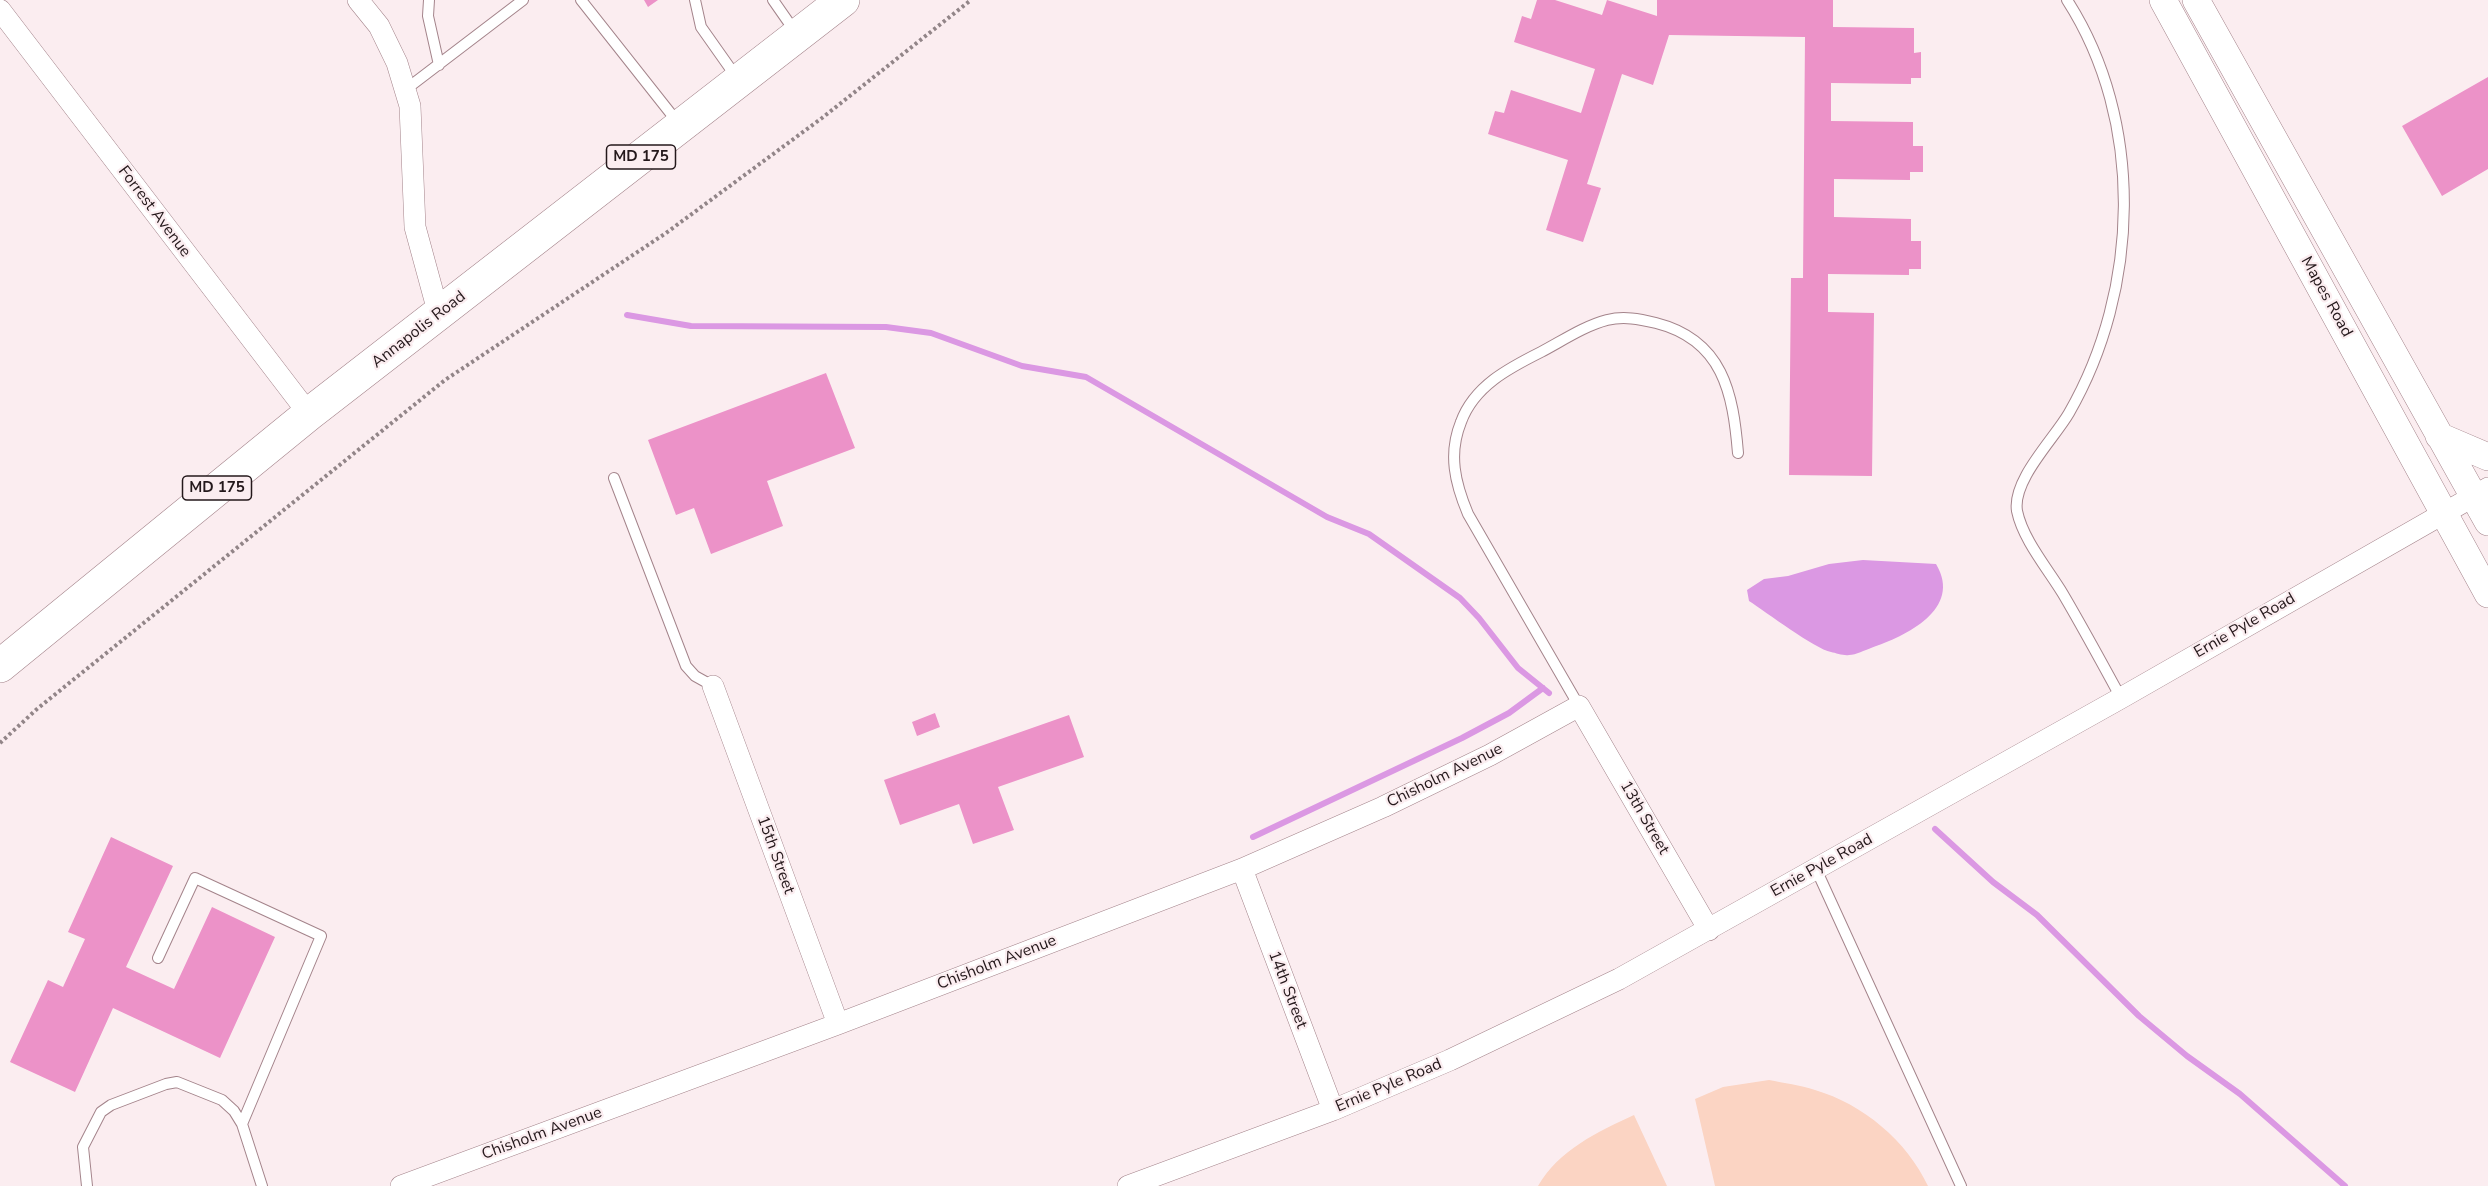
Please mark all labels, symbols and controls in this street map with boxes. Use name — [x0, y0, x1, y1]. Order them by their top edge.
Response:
road number: MD 175 — [606, 145, 676, 169]
street label: Forrest Avenue — [114, 163, 194, 261]
street label: Mapes Road — [2296, 253, 2356, 341]
street label: Annapolis Road — [368, 287, 470, 373]
road number: MD 175 — [182, 476, 252, 500]
street label: Ernie Pyle Road — [2191, 589, 2299, 663]
street label: Chisholm Avenue — [1384, 740, 1506, 812]
street label: 13th Street — [1615, 778, 1673, 858]
street label: 15th Street — [752, 813, 798, 897]
street label: Ernie Pyle Road — [1768, 830, 1876, 902]
street label: Chisholm Avenue — [935, 931, 1059, 995]
street label: 14th Street — [1263, 948, 1311, 1032]
street label: Ernie Pyle Road — [1333, 1055, 1445, 1117]
street label: Chisholm Avenue — [479, 1103, 605, 1165]

